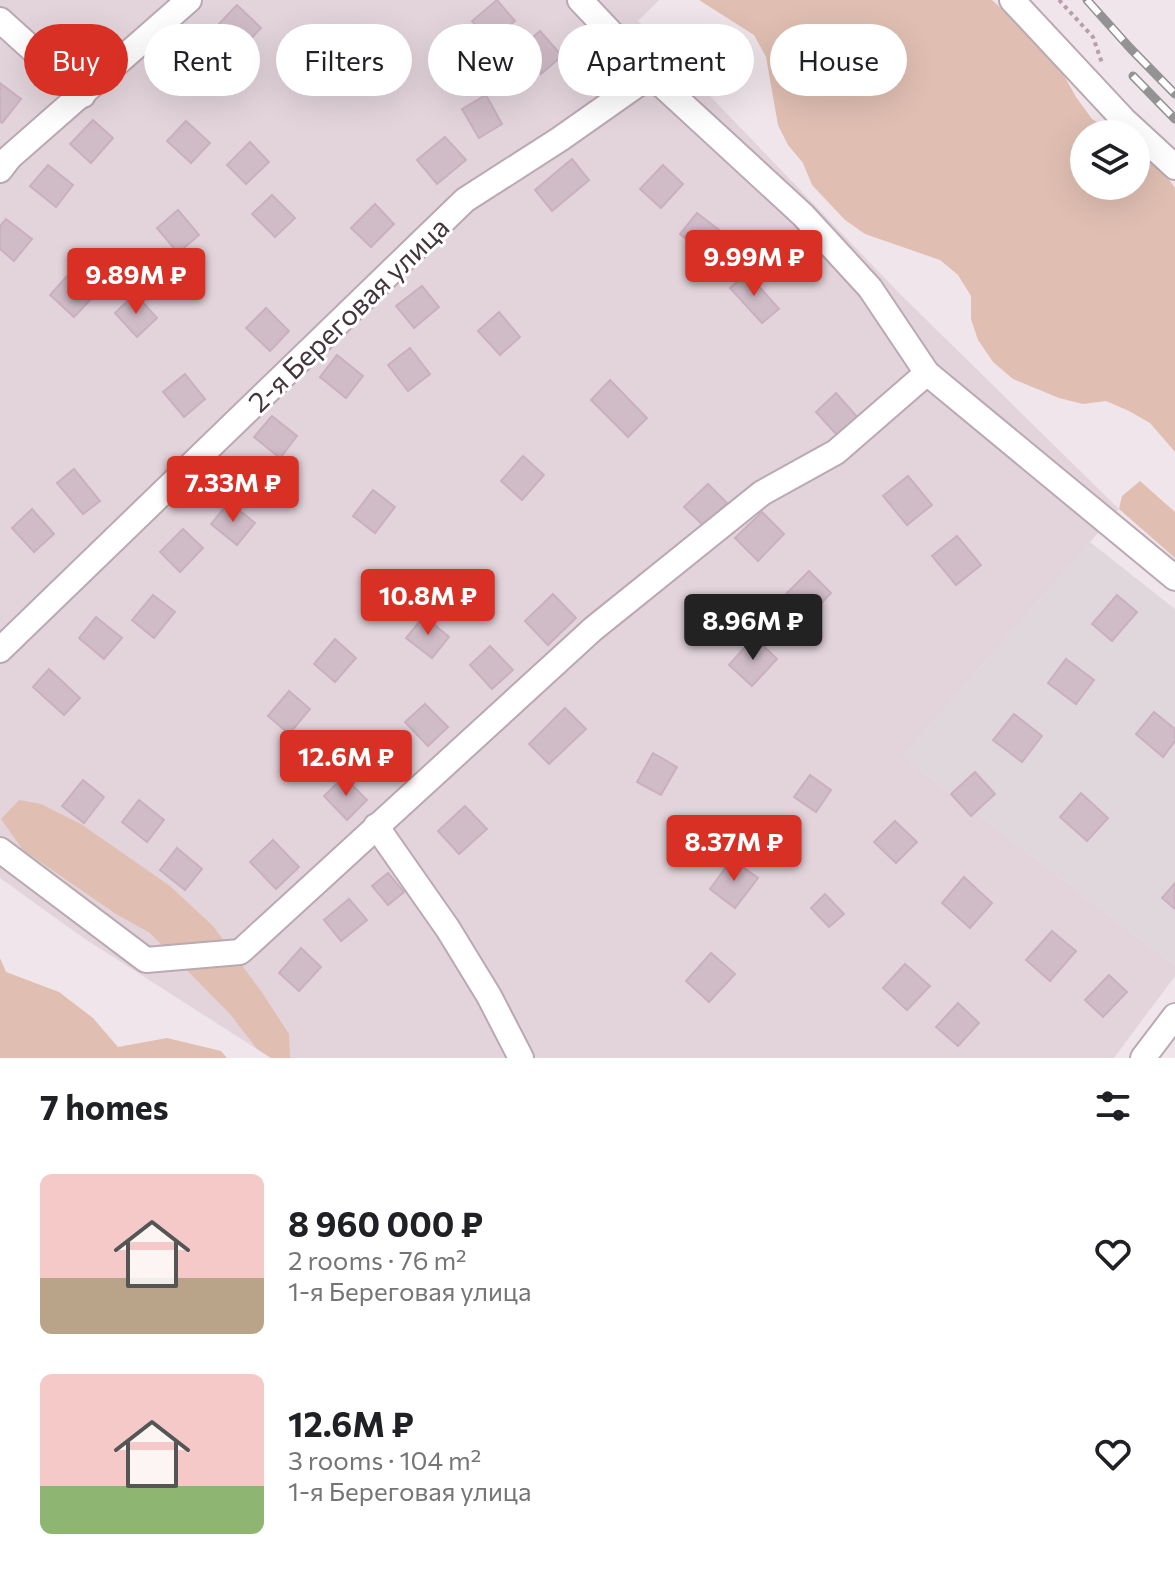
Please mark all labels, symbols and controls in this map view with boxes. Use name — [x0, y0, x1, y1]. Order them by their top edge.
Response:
chip: Buy — [24, 24, 128, 96]
chip: Rent — [144, 24, 260, 96]
chip: Filters — [276, 24, 412, 96]
chip: New — [428, 24, 542, 96]
chip: Apartment — [558, 24, 754, 96]
chip: House — [770, 24, 907, 96]
map controls — [1070, 120, 1150, 200]
button: layers — [1070, 120, 1150, 200]
street label: 2-я Береговая улица — [241, 209, 455, 419]
pin: 9.99M ₽ — [680, 230, 828, 298]
text: 9.99M ₽ — [703, 240, 805, 271]
pin: 9.89M ₽ — [62, 248, 210, 316]
text: 9.89M ₽ — [85, 258, 187, 289]
pin: 7.33M ₽ — [159, 456, 307, 524]
text: 7.33M ₽ — [185, 466, 281, 497]
pin: 10.8M ₽ — [354, 569, 502, 637]
text: 10.8M ₽ — [379, 579, 477, 610]
pin: 8.96M ₽ — [679, 594, 827, 662]
text: 8.96M ₽ — [702, 604, 804, 635]
pin: 12.6M ₽ — [272, 730, 420, 798]
text: 12.6M ₽ — [298, 740, 394, 771]
pin: 8.37M ₽ — [660, 815, 808, 883]
text: 8.37M ₽ — [685, 825, 783, 856]
icon: filters — [1091, 1084, 1135, 1128]
text: 7 homes — [40, 1085, 169, 1127]
text: 8 960 000 ₽ — [288, 1202, 483, 1244]
icon: home — [104, 1206, 200, 1302]
icon: heart — [1091, 1232, 1135, 1276]
text: 2 rooms · 76 m² — [288, 1244, 467, 1275]
text: 1-я Береговая улица — [288, 1275, 531, 1306]
text: 12.6M ₽ — [288, 1402, 414, 1444]
icon: home — [104, 1406, 200, 1502]
icon: heart — [1091, 1432, 1135, 1476]
text: 3 rooms · 104 m² — [288, 1444, 481, 1475]
text: 1-я Береговая улица — [288, 1475, 531, 1506]

